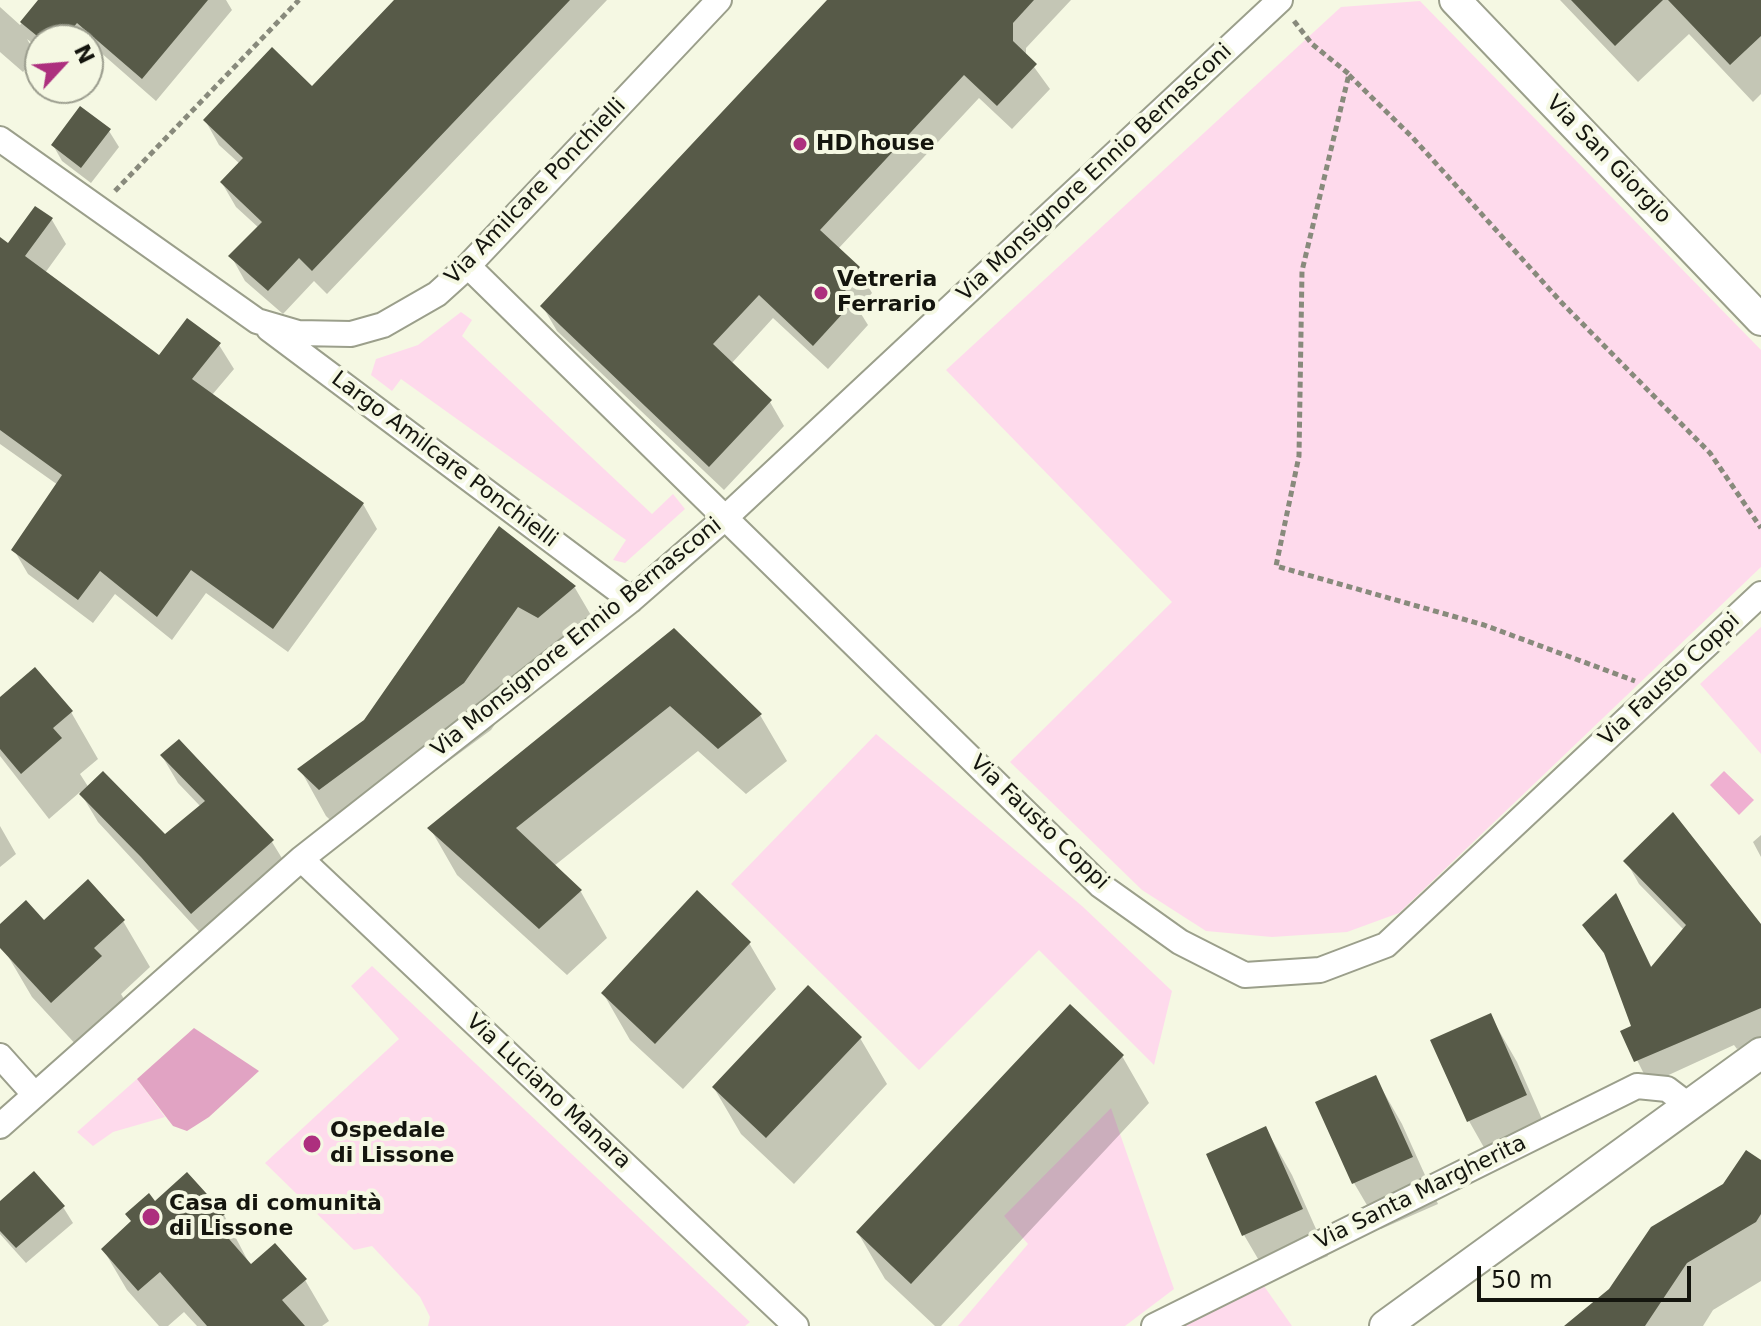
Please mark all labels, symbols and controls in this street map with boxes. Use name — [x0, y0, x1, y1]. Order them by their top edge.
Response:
north arrow — [24, 24, 104, 104]
street label: Via Monsignore Ennio Bernasconi — [952, 39, 1238, 307]
text: N — [69, 40, 99, 68]
street label: Via San Giorgio — [1540, 90, 1676, 230]
street label: Via Amilcare Ponchielli — [440, 93, 632, 291]
place label: HD house — [816, 131, 935, 157]
marker: HD house — [791, 135, 809, 153]
place label: Vetreria Ferrario — [837, 267, 937, 318]
marker: Vetreria Ferrario — [812, 284, 830, 302]
street label: Largo Amilcare Ponchielli — [326, 366, 562, 554]
street label: Via Monsignore Ennio Bernasconi — [427, 513, 727, 763]
street label: Via Fausto Coppi — [1594, 608, 1746, 752]
street label: Via Fausto Coppi — [964, 750, 1114, 896]
street label: Via Luciano Manara — [460, 1009, 636, 1175]
place label: Ospedale di Lissone — [330, 1118, 454, 1170]
street label: Via Santa Margherita — [1311, 1130, 1531, 1256]
marker: Ospedale di Lissone — [301, 1133, 323, 1155]
place label: Casa di comunità di Lissone — [169, 1191, 382, 1242]
marker: Casa di comunità di Lissone — [140, 1206, 162, 1228]
scale bar — [1481, 1250, 1695, 1300]
text: 50 m — [1491, 1266, 1553, 1294]

